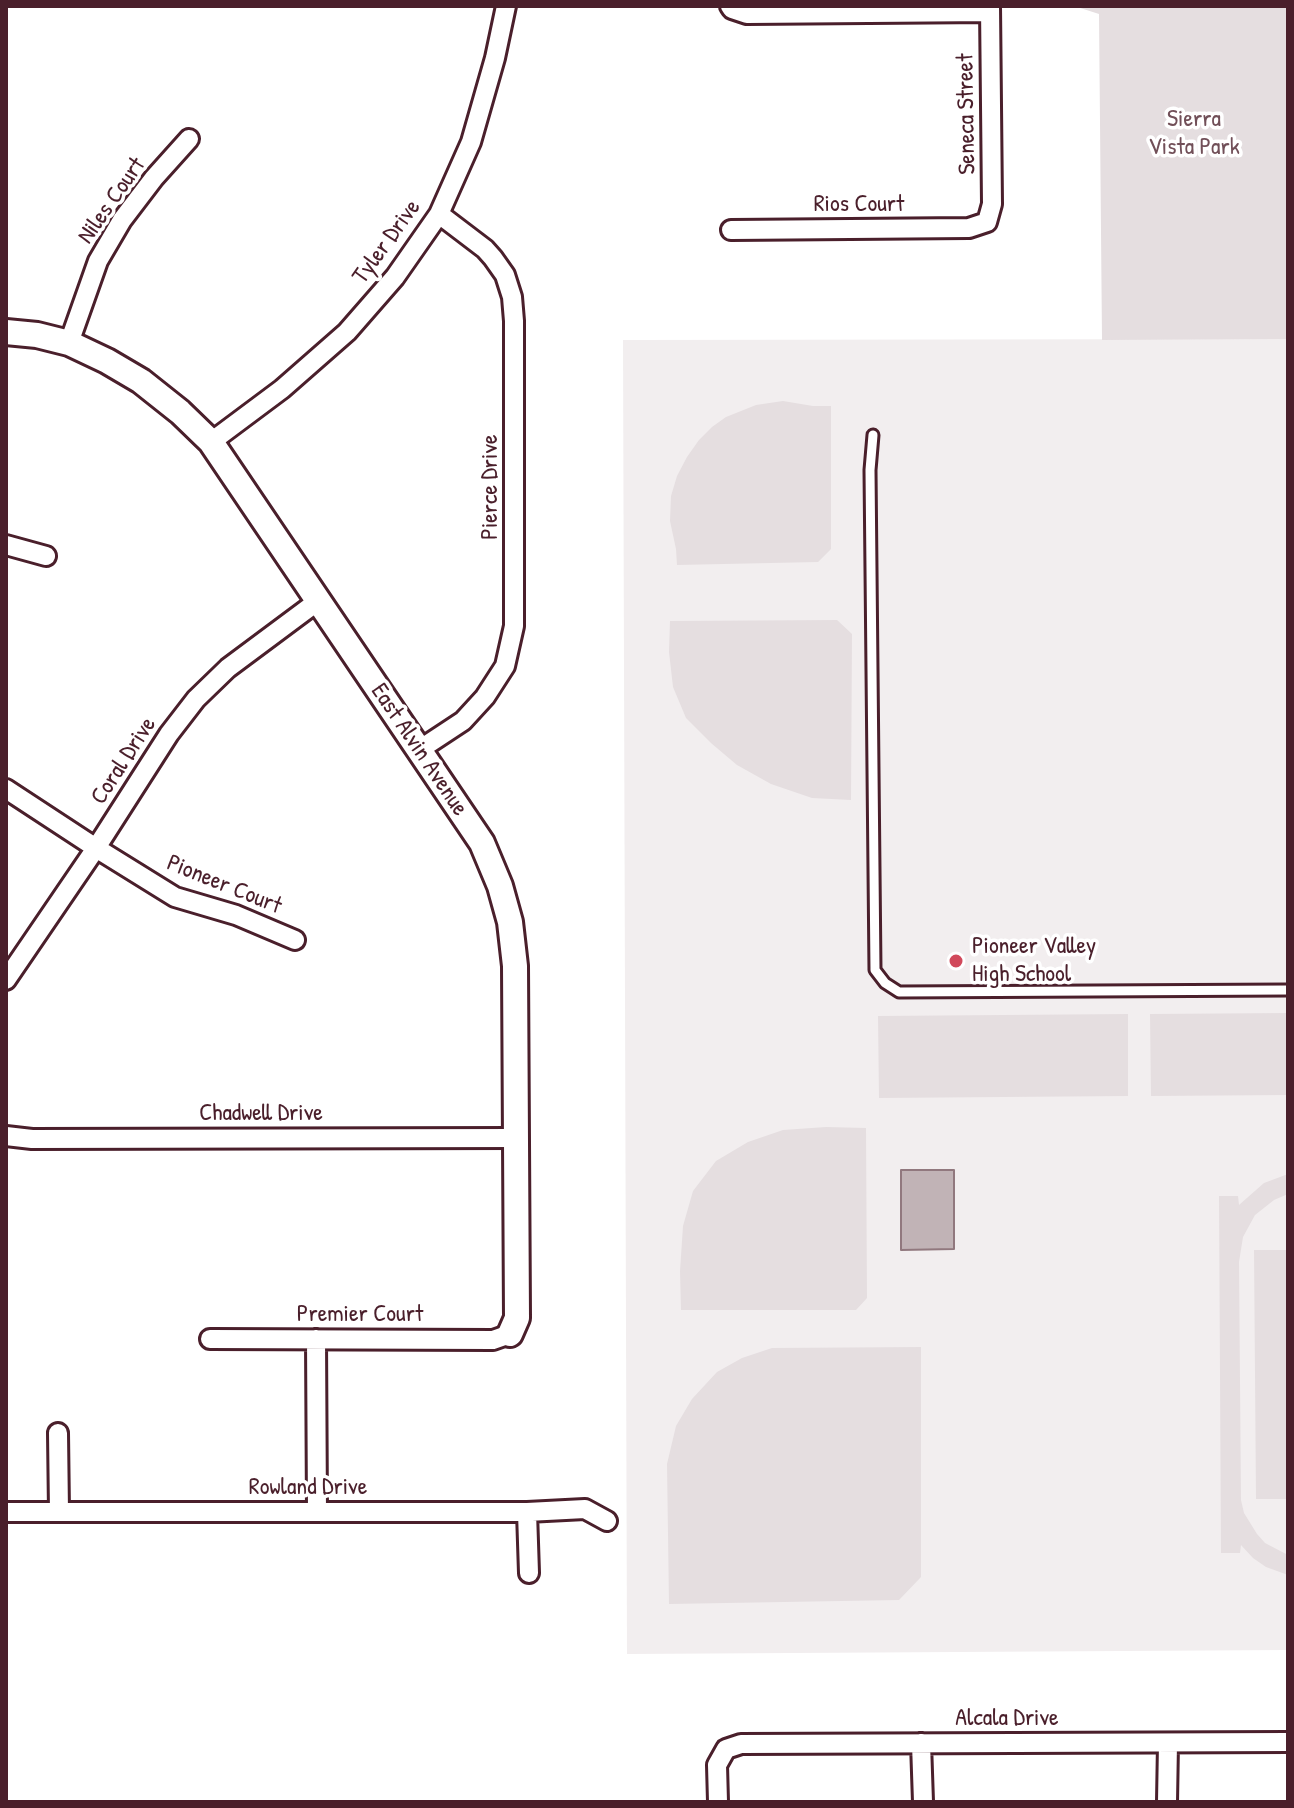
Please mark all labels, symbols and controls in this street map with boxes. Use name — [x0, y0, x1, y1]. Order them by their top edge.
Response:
street label: Seneca Street — [952, 53, 982, 175]
park label: Sierra Vista Park — [1148, 106, 1240, 162]
street label: Niles Court — [72, 152, 152, 250]
street label: Rios Court — [814, 191, 904, 219]
street label: Tyler Drive — [347, 194, 427, 290]
street label: Pierce Drive — [477, 434, 505, 540]
street label: East Alvin Avenue — [364, 678, 474, 822]
street label: Coral Drive — [85, 712, 163, 810]
street label: Pioneer Court — [162, 849, 286, 921]
place label: Pioneer Valley High School — [972, 933, 1096, 989]
marker: Pioneer Valley High School — [947, 952, 965, 970]
street label: Chadwell Drive — [199, 1100, 323, 1128]
street label: Premier Court — [297, 1301, 423, 1329]
street label: Rowland Drive — [249, 1474, 367, 1502]
street label: Alcala Drive — [955, 1705, 1059, 1733]

